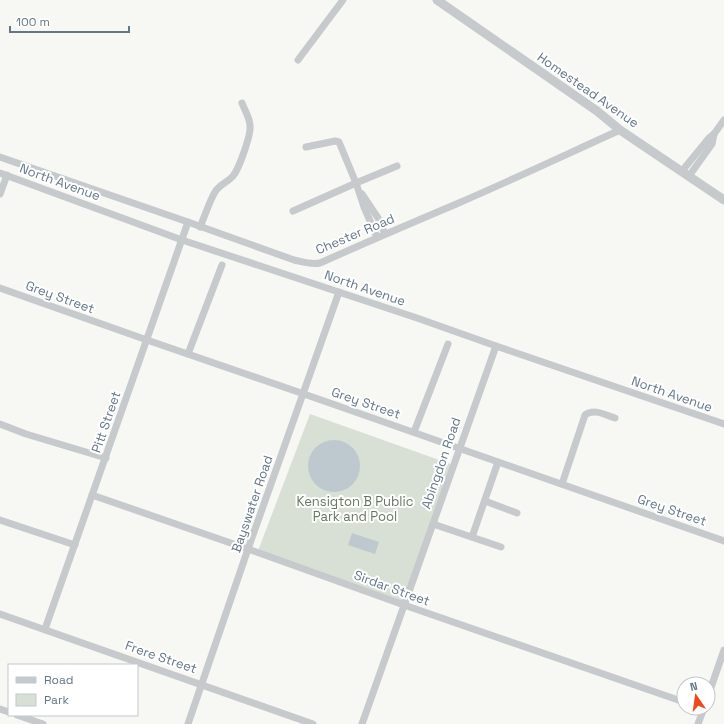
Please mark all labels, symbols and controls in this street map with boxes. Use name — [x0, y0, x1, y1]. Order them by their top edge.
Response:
scale bar — [10, 8, 129, 34]
text: 100 m — [16, 14, 50, 30]
street label: Homestead Avenue — [534, 49, 642, 131]
street label: North Avenue — [17, 160, 103, 204]
street label: Chester Road — [313, 210, 397, 258]
street label: North Avenue — [322, 266, 408, 310]
street label: Grey Street — [23, 277, 97, 317]
street label: North Avenue — [629, 372, 715, 416]
street label: Grey Street — [329, 383, 403, 423]
street label: Pitt Street — [88, 389, 124, 455]
street label: Abingdon Road — [417, 415, 465, 511]
street label: Bayswater Road — [227, 453, 277, 555]
street label: Grey Street — [635, 490, 709, 530]
park label: Kensigton B Public Park and Pool — [296, 493, 414, 525]
street label: Sirdar Street — [352, 566, 432, 610]
street label: Frere Street — [123, 637, 199, 677]
legend — [8, 664, 138, 716]
text: Road — [44, 672, 73, 688]
north arrow — [676, 676, 716, 716]
text: N — [689, 679, 699, 694]
text: Park — [44, 692, 69, 708]

